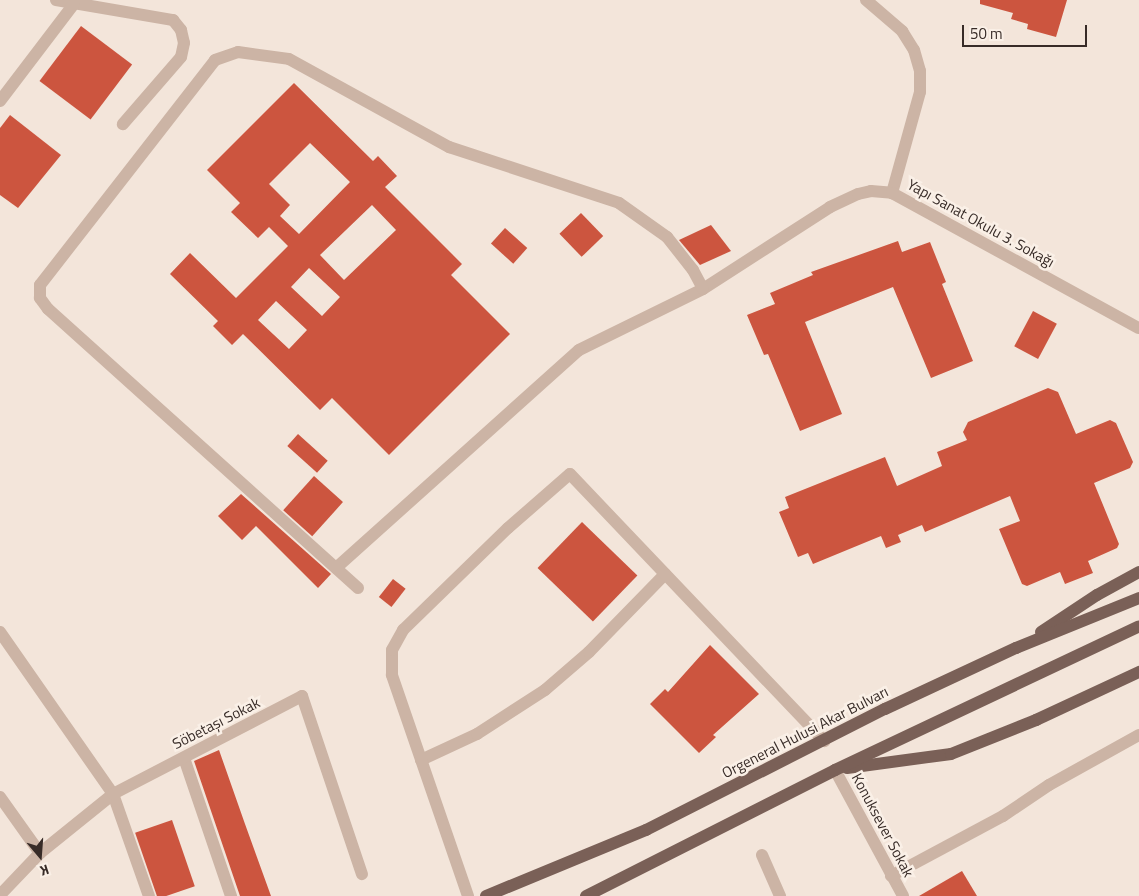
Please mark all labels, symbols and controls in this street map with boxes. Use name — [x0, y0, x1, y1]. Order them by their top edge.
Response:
scale bar — [964, 15, 1089, 47]
text: 50 m — [970, 22, 1003, 45]
street label: Yapı Sanat Okulu 3. Sokağı — [904, 175, 1058, 271]
street label: Orgeneral Hulusi Akar Bulvarı — [719, 682, 891, 782]
street label: Söbetaşı Sokak — [169, 693, 263, 753]
street label: Konuksever Sokak — [848, 770, 918, 880]
north arrow — [15, 831, 65, 881]
text: K — [38, 859, 52, 882]

